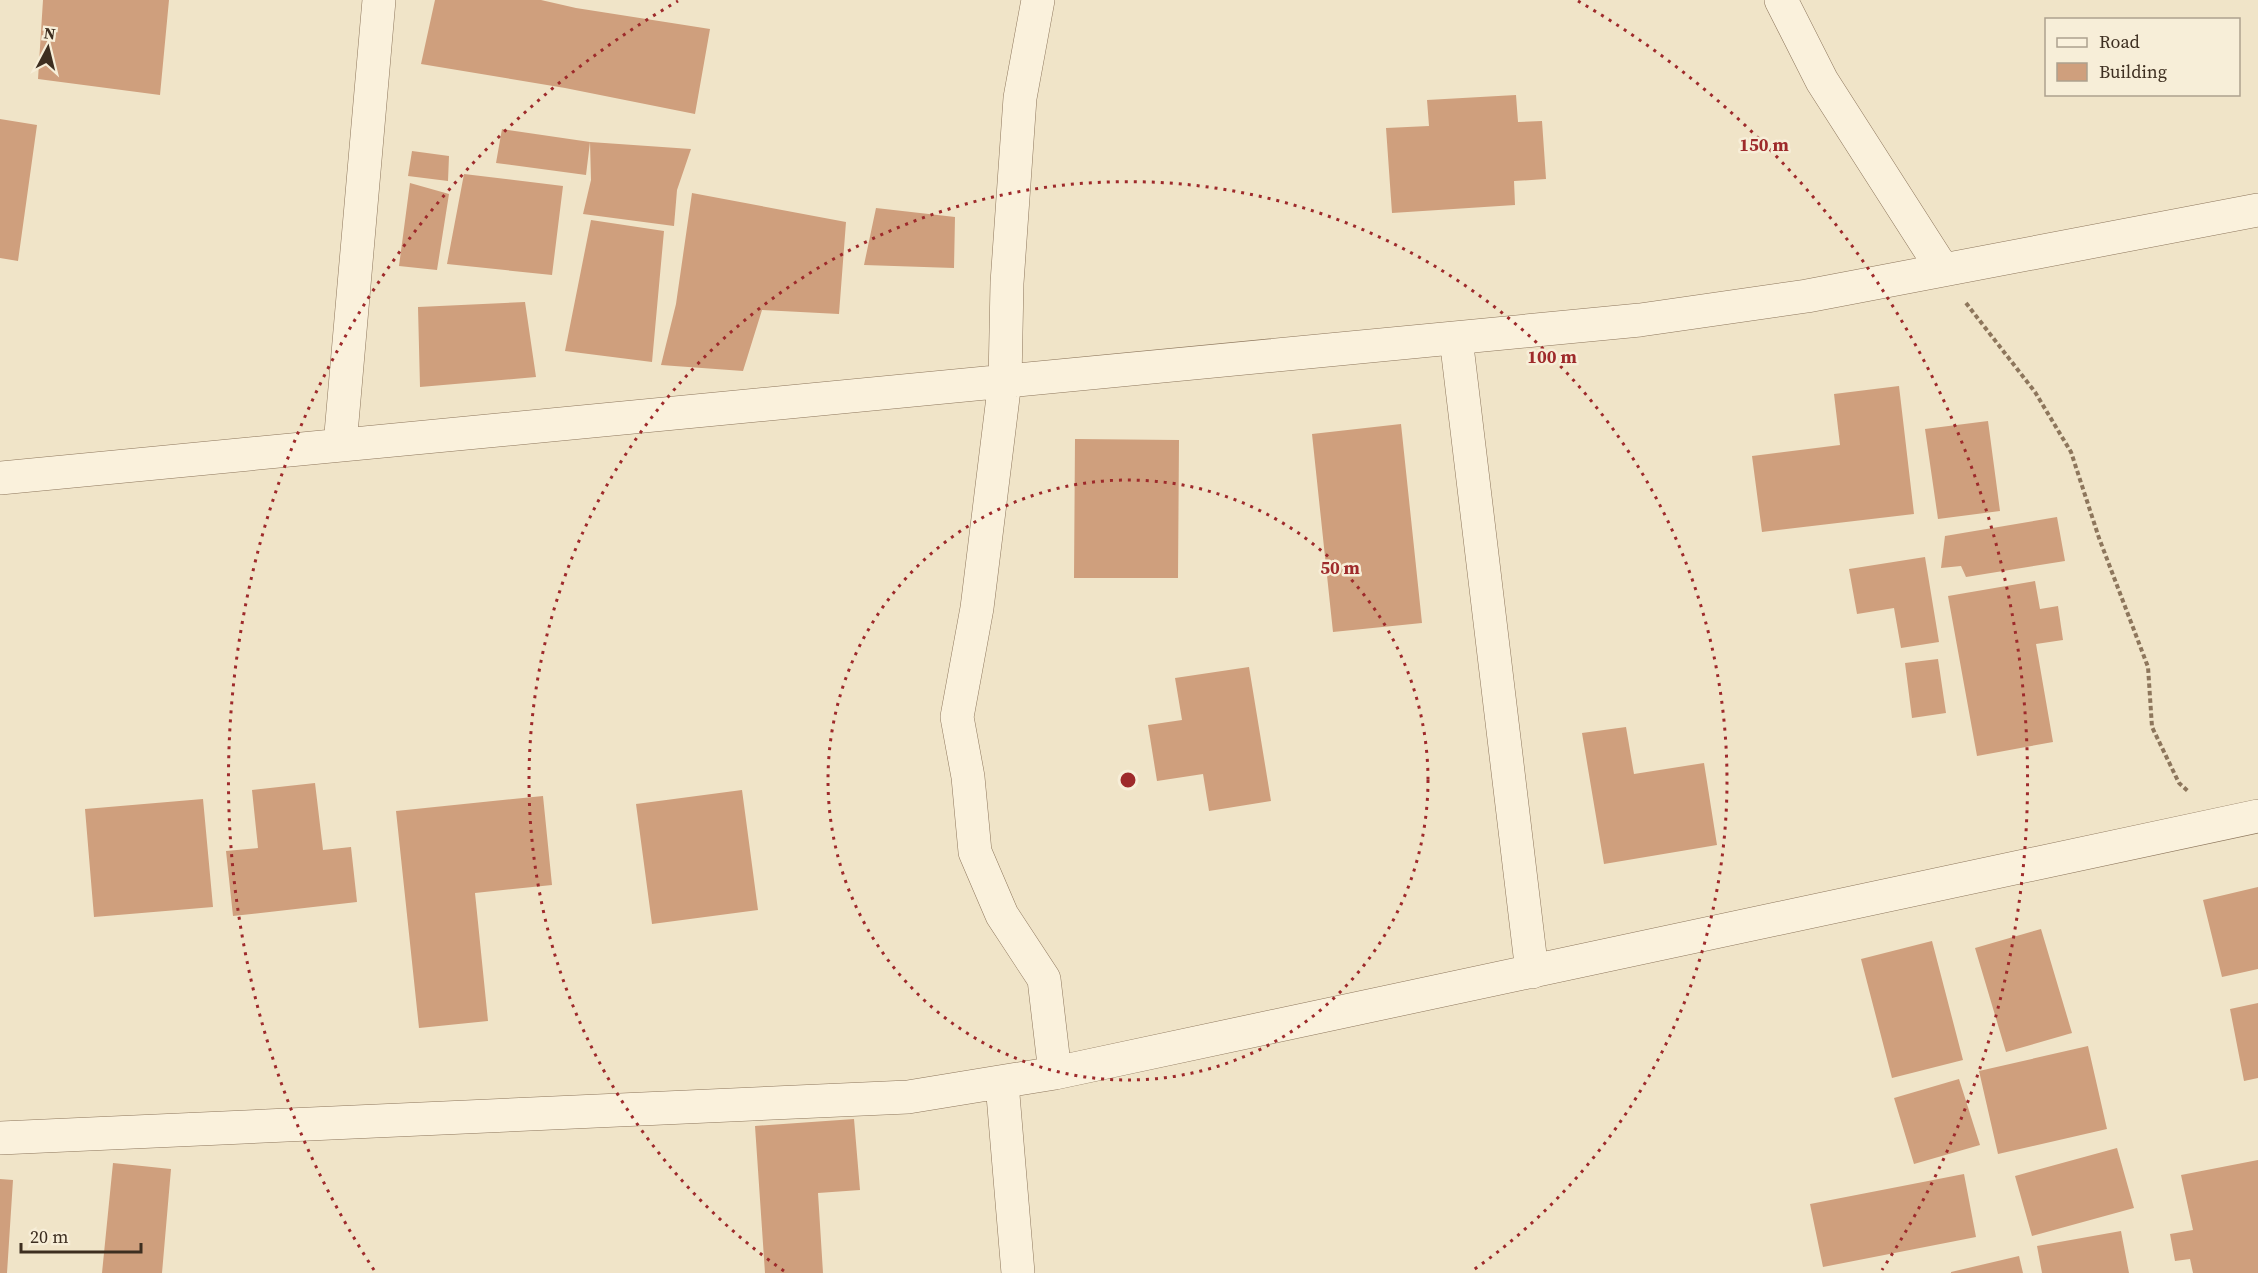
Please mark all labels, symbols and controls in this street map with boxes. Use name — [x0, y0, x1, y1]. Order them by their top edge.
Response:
north arrow — [18, 18, 78, 78]
legend — [2045, 18, 2240, 96]
text: N — [43, 21, 57, 45]
text: Road — [2099, 29, 2140, 54]
text: Building — [2099, 59, 2167, 84]
text: 150 m — [1739, 132, 1789, 157]
text: 100 m — [1527, 344, 1577, 369]
text: 50 m — [1320, 555, 1360, 580]
centre of rings — [1118, 770, 1138, 790]
scale bar — [21, 1216, 141, 1254]
text: 20 m — [30, 1224, 68, 1249]

